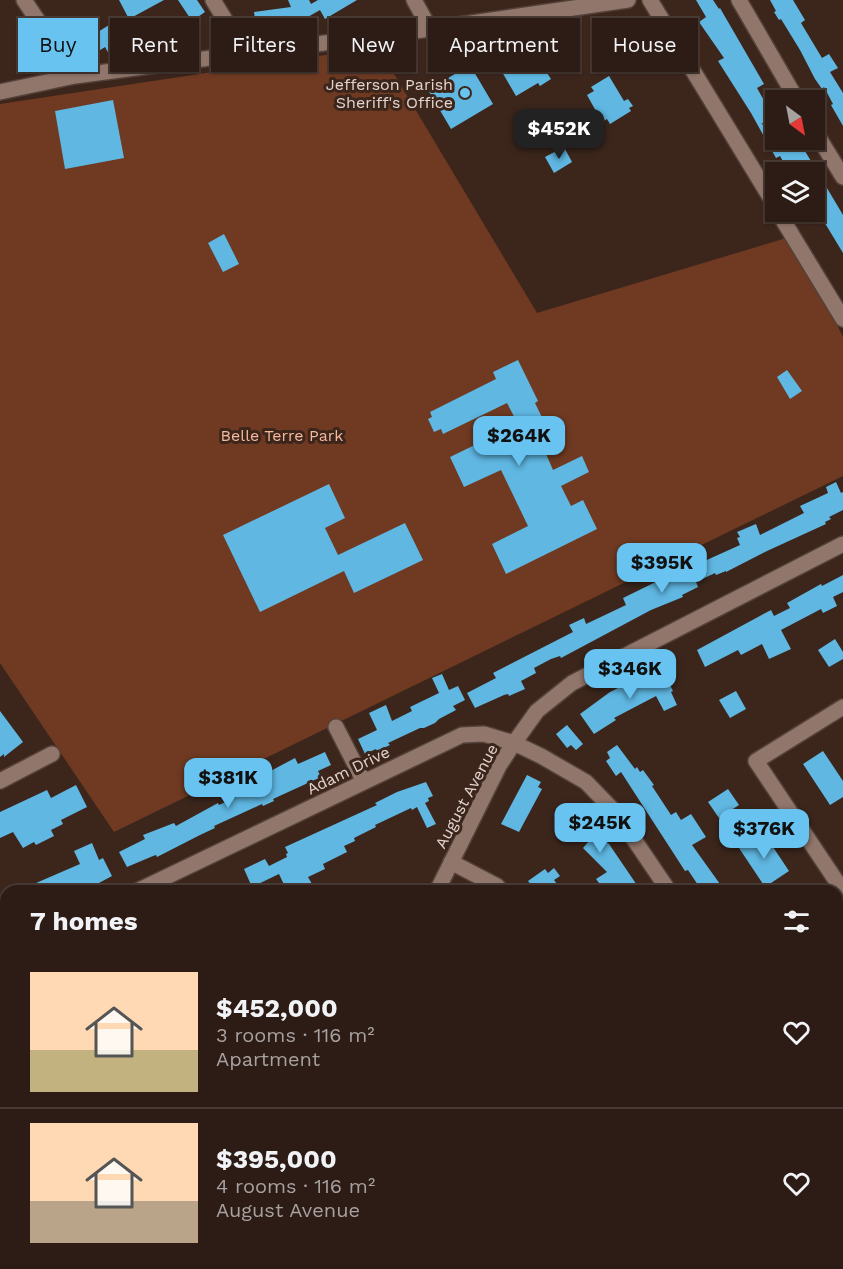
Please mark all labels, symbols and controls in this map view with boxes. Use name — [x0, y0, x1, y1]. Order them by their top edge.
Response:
chip: Buy — [18, 18, 98, 72]
chip: Rent — [110, 18, 199, 72]
chip: Filters — [211, 18, 317, 72]
chip: New — [329, 18, 416, 72]
chip: Apartment — [428, 18, 580, 72]
chip: House — [592, 18, 698, 72]
place label: Jefferson Parish Sheriff's Office — [326, 75, 453, 112]
marker: Jefferson Parish Sheriff's Office — [458, 86, 472, 100]
north arrow — [765, 90, 825, 150]
map controls — [765, 90, 825, 222]
pin: $452K — [517, 109, 601, 160]
text: $452K — [527, 116, 591, 140]
button: layers — [765, 162, 825, 222]
pin: $264K — [477, 416, 561, 467]
text: $264K — [487, 423, 551, 447]
park label: Belle Terre Park — [221, 426, 343, 445]
pin: $395K — [620, 543, 704, 594]
text: $395K — [631, 550, 693, 574]
pin: $346K — [588, 649, 672, 700]
text: $346K — [598, 656, 662, 680]
street label: August Avenue — [431, 741, 502, 852]
street label: Adam Drive — [304, 742, 393, 799]
pin: $381K — [186, 758, 270, 809]
text: $381K — [198, 765, 258, 789]
pin: $245K — [558, 803, 642, 854]
pin: $376K — [722, 809, 806, 860]
text: $245K — [569, 810, 631, 834]
text: $376K — [733, 816, 795, 840]
icon: filters — [780, 905, 813, 938]
text: 7 homes — [30, 906, 138, 936]
text: $452,000 — [216, 993, 338, 1023]
icon: home — [78, 996, 150, 1068]
icon: heart — [780, 1016, 813, 1049]
text: 3 rooms · 116 m² — [216, 1023, 375, 1047]
text: Apartment — [216, 1047, 320, 1071]
text: $395,000 — [216, 1144, 337, 1174]
icon: home — [78, 1147, 150, 1219]
icon: heart — [780, 1167, 813, 1200]
text: 4 rooms · 116 m² — [216, 1174, 375, 1198]
text: August Avenue — [216, 1198, 360, 1222]

